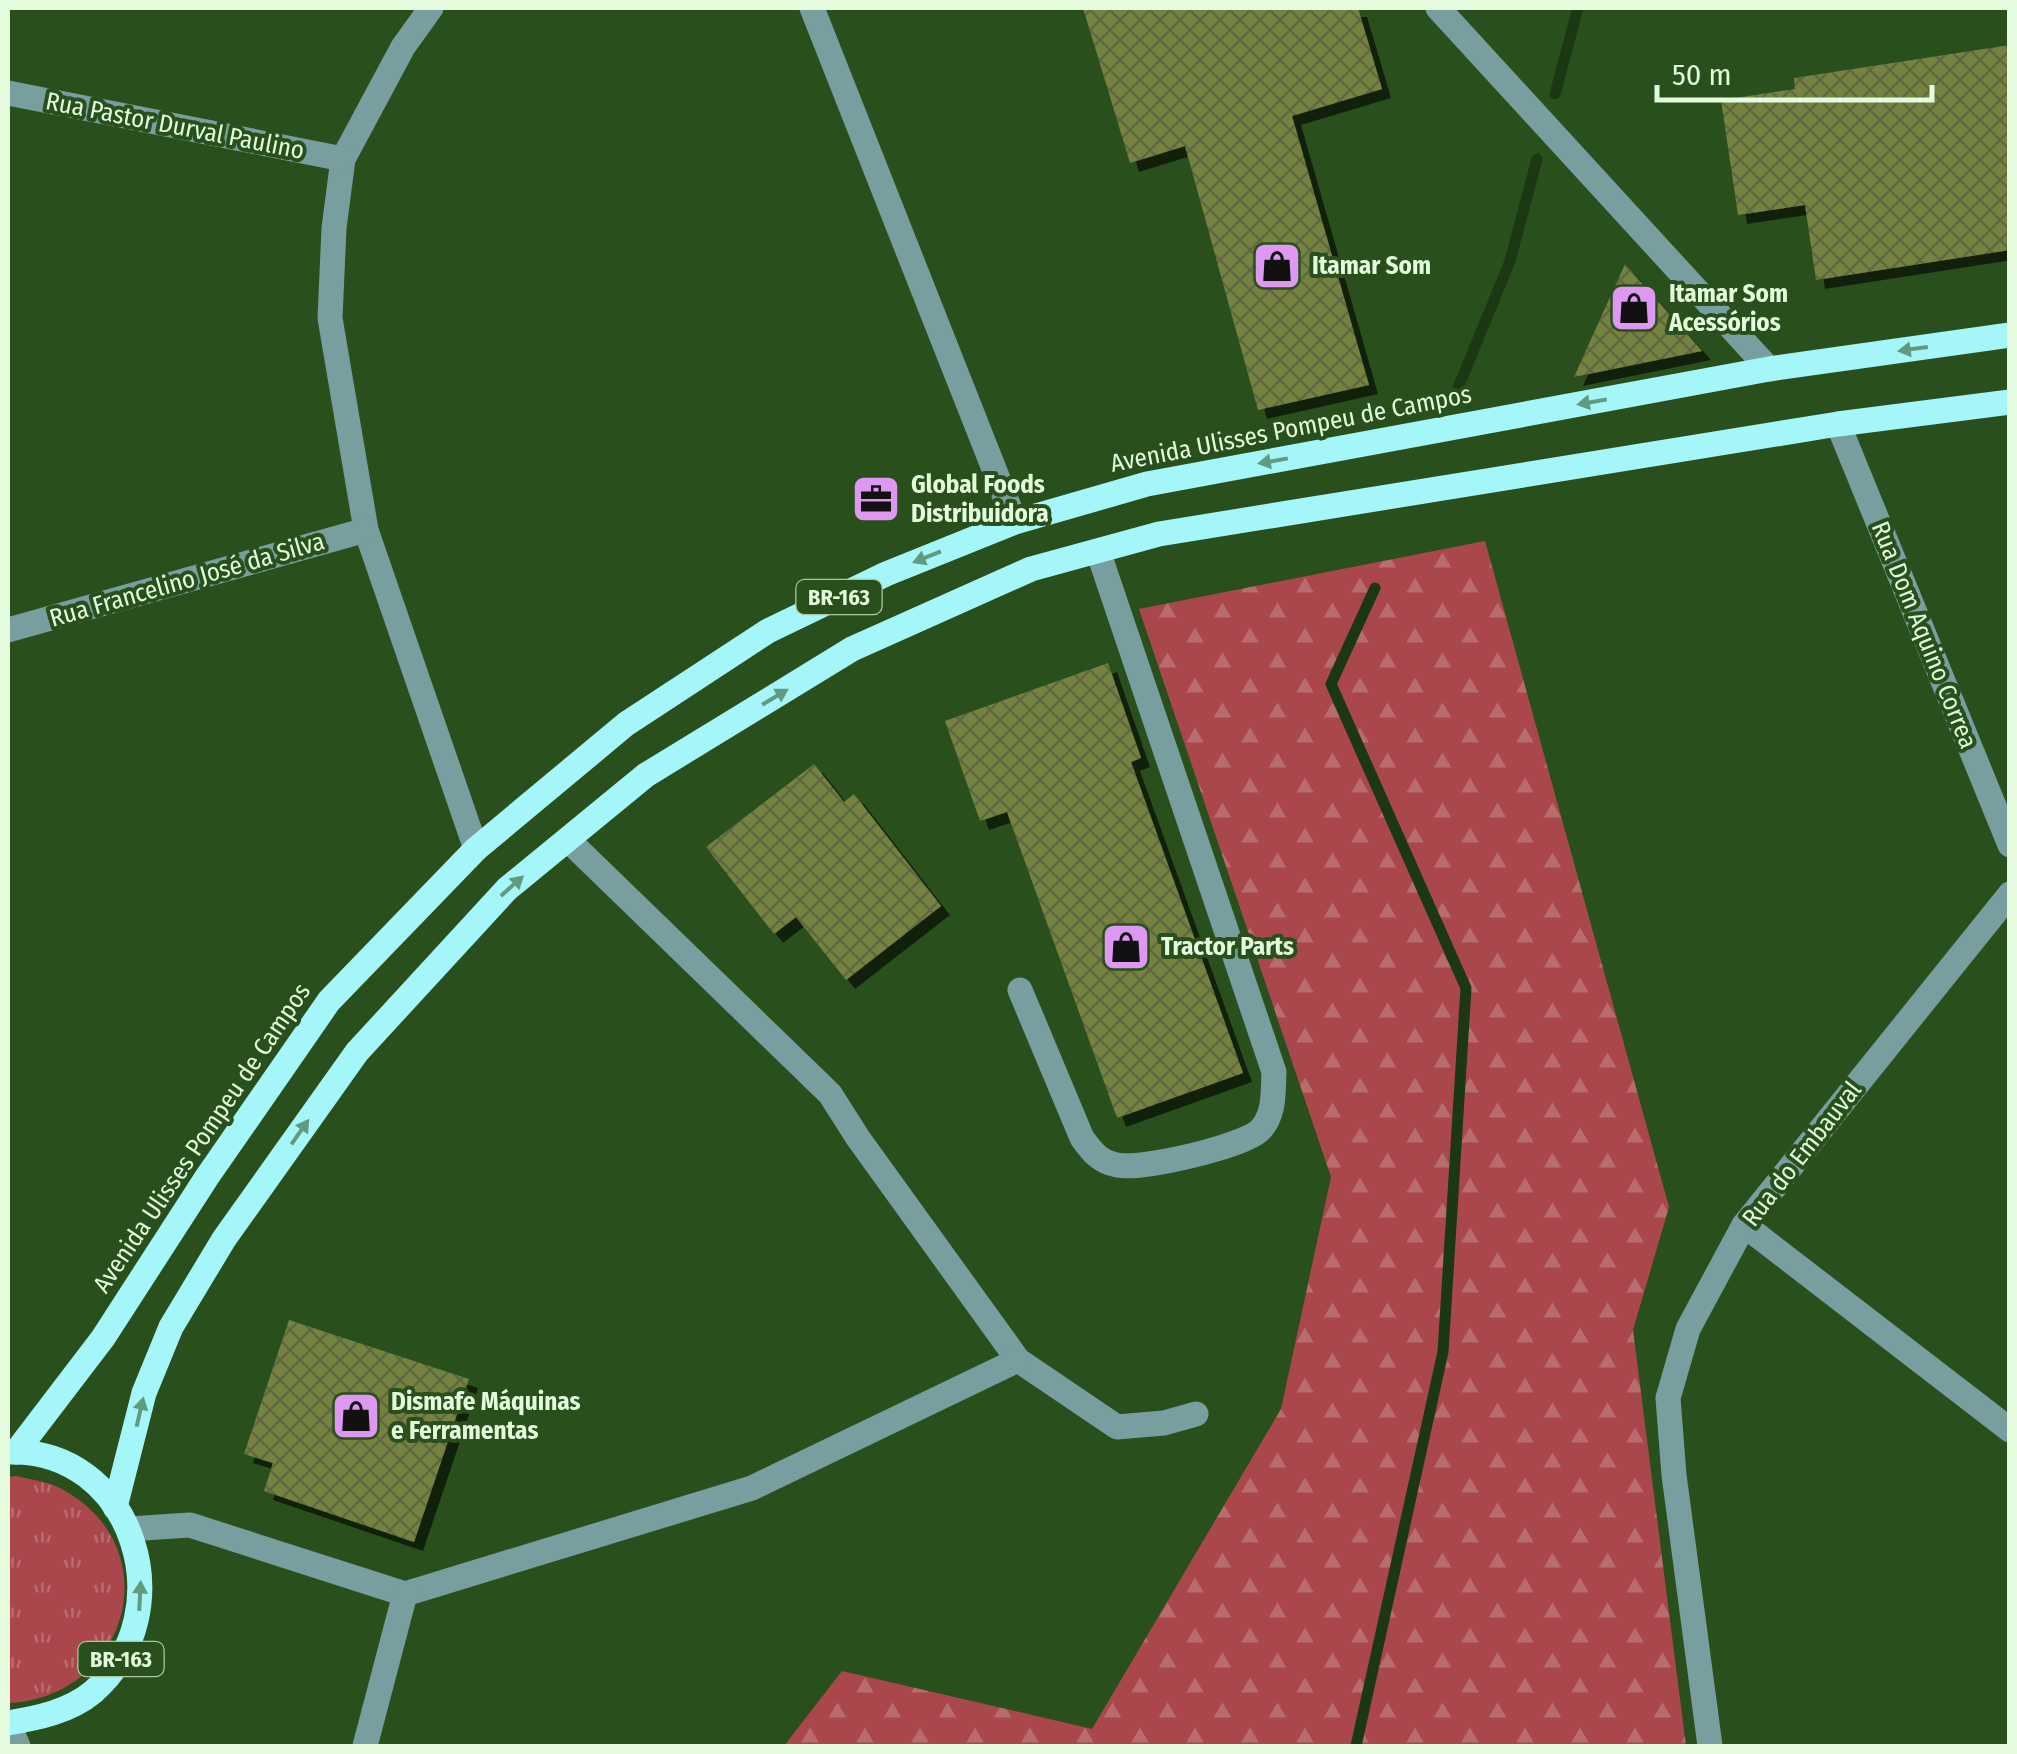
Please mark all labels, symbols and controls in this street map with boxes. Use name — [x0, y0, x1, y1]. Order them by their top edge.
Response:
scale bar — [1657, 40, 1932, 102]
text: 50 m — [1672, 57, 1732, 93]
street label: Rua Pastor Durval Paulino — [43, 86, 307, 166]
shop icon: Itamar Som — [1251, 240, 1303, 292]
place label: Itamar Som — [1312, 251, 1431, 281]
place label: Itamar Som Acessórios — [1668, 279, 1788, 338]
shop icon: Itamar Som Acessórios — [1608, 282, 1660, 334]
one-way arrow — [1897, 341, 1928, 357]
street label: Avenida Ulisses Pompeu de Campos — [1108, 379, 1474, 479]
one-way arrow — [1576, 395, 1608, 410]
one-way arrow — [1257, 454, 1288, 469]
place label: Global Foods Distribuidora — [911, 470, 1049, 529]
office icon: Global Foods Distribuidora — [850, 473, 902, 525]
street label: Rua Dom Aquino Correa — [1865, 517, 1983, 753]
street label: Rua Francelino José da Silva — [46, 526, 328, 634]
one-way arrow — [912, 550, 942, 566]
road number: BR-163 — [796, 580, 882, 614]
one-way arrow — [761, 689, 789, 706]
one-way arrow — [499, 876, 524, 898]
shop icon: Tractor Parts — [1100, 921, 1152, 973]
place label: Tractor Parts — [1161, 932, 1294, 962]
street label: Avenida Ulisses Pompeu de Campos — [87, 977, 317, 1299]
street label: Rua do Embauval — [1736, 1075, 1868, 1232]
one-way arrow — [290, 1119, 309, 1145]
place label: Dismafe Máquinas e Ferramentas — [391, 1387, 581, 1446]
shop icon: Dismafe Máquinas e Ferramentas — [330, 1390, 382, 1442]
one-way arrow — [133, 1396, 148, 1427]
one-way arrow — [132, 1579, 148, 1611]
road number: BR-163 — [78, 1642, 164, 1676]

